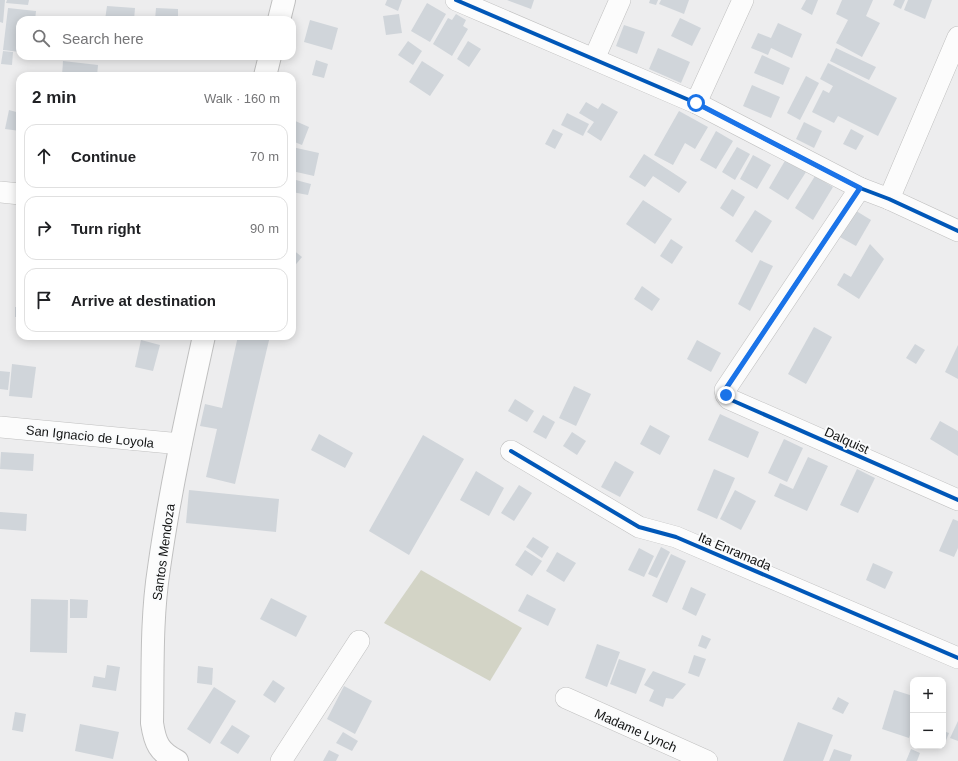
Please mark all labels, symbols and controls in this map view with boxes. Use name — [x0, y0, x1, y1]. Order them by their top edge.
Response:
search box — [16, 16, 296, 60]
icon: search — [30, 27, 52, 49]
text: Search here — [62, 30, 144, 47]
text: 2 min — [32, 88, 76, 107]
text: Walk · 160 m — [204, 91, 280, 106]
route start — [687, 94, 705, 112]
icon: ahead — [33, 145, 55, 167]
text: Continue — [71, 148, 136, 165]
text: 70 m — [250, 149, 279, 164]
icon: right — [33, 217, 55, 239]
text: Turn right — [71, 220, 141, 237]
text: 90 m — [250, 221, 279, 236]
icon: arrive — [33, 289, 55, 311]
text: Arrive at destination — [71, 292, 216, 309]
route end — [717, 386, 735, 404]
street label: San Ignacio de Loyola — [25, 422, 155, 451]
street label: Dalquist — [822, 424, 872, 457]
street label: Santos Mendoza — [149, 502, 178, 601]
street label: Ita Enramada — [696, 529, 774, 574]
map controls — [910, 677, 946, 749]
button: + — [910, 677, 946, 713]
street label: Madame Lynch — [592, 706, 679, 755]
button: − — [910, 713, 946, 749]

